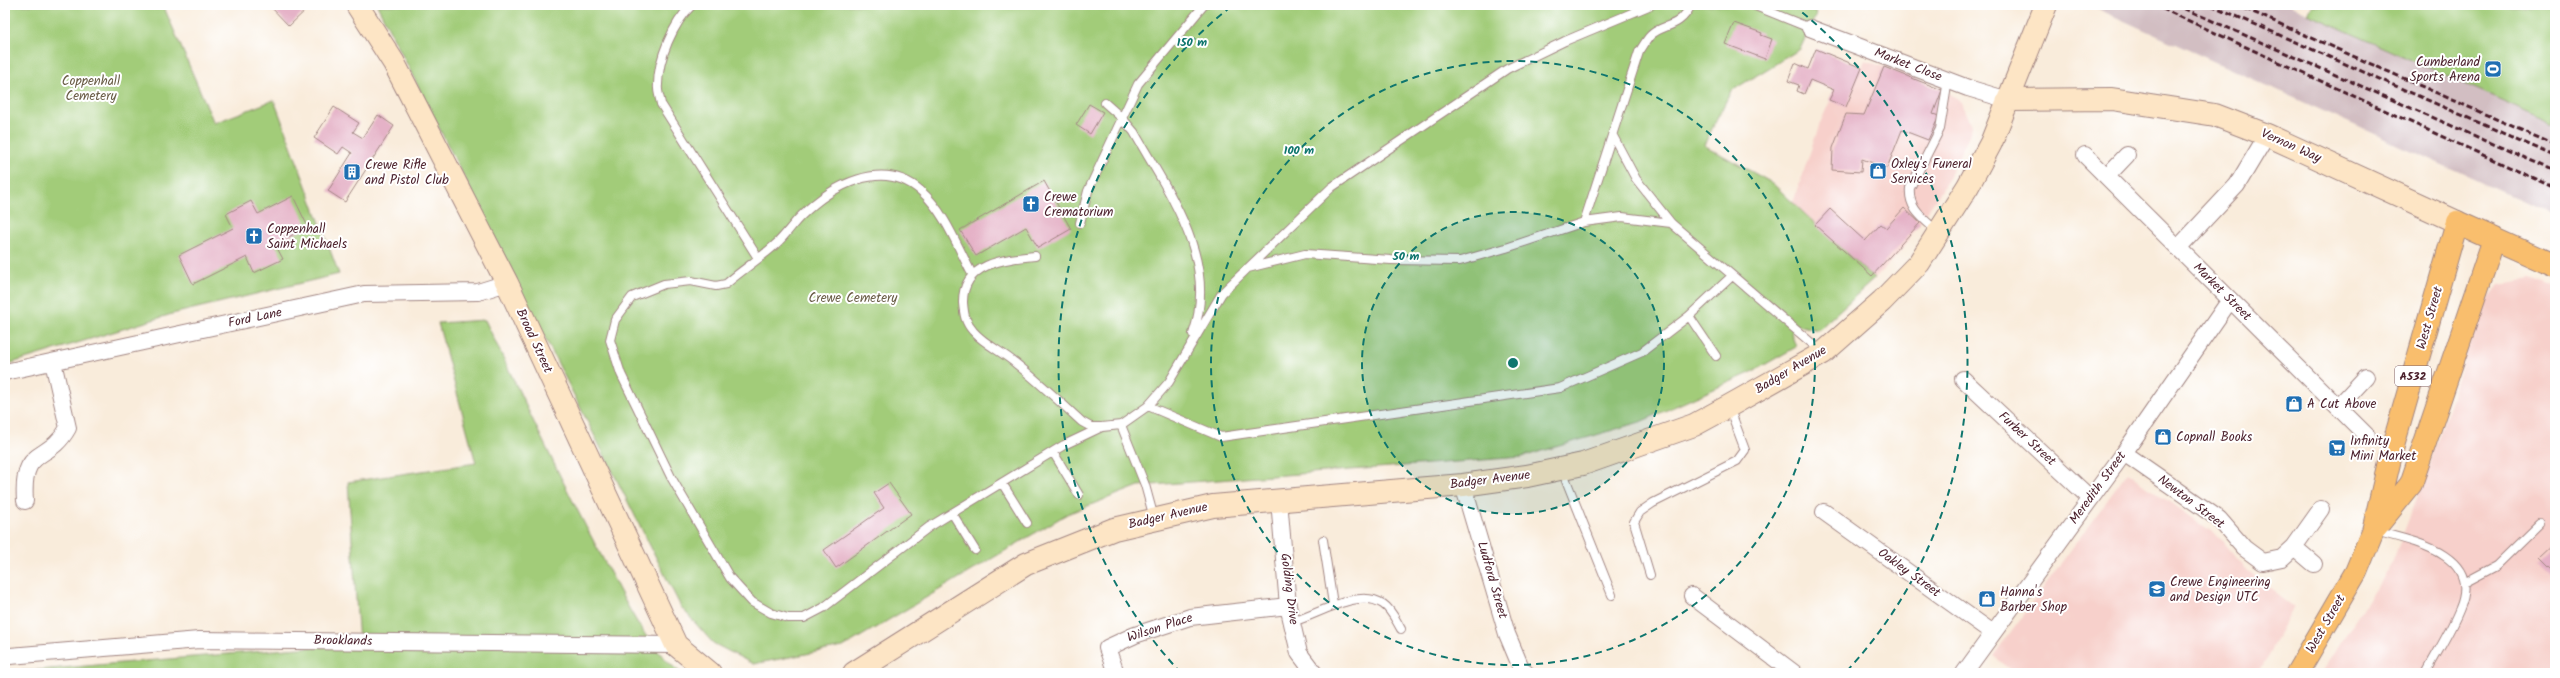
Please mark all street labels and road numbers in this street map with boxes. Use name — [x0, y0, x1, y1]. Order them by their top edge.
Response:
street label: Market Close — [1871, 42, 1945, 88]
street label: Vernon Way — [2257, 123, 2326, 169]
street label: Market Street — [2188, 258, 2257, 327]
street label: West Street — [2411, 283, 2449, 352]
street label: Ford Lane — [226, 302, 284, 334]
street label: Broad Street — [510, 305, 559, 378]
street label: Badger Avenue — [1751, 340, 1831, 400]
road number: A532 — [2395, 366, 2431, 386]
street label: Furber Street — [1993, 407, 2061, 472]
street label: Meredith Street — [2064, 446, 2132, 529]
street label: Badger Avenue — [1449, 465, 1531, 495]
street label: Newton Street — [2153, 470, 2230, 535]
street label: Badger Avenue — [1126, 497, 1210, 535]
street label: Ludford Street — [1471, 539, 1513, 622]
street label: Oakley Street — [1873, 543, 1946, 604]
street label: Golding Drive — [1274, 552, 1304, 626]
street label: West Street — [2301, 590, 2352, 657]
street label: Wilson Place — [1124, 607, 1196, 648]
street label: Brooklands — [313, 630, 373, 652]

